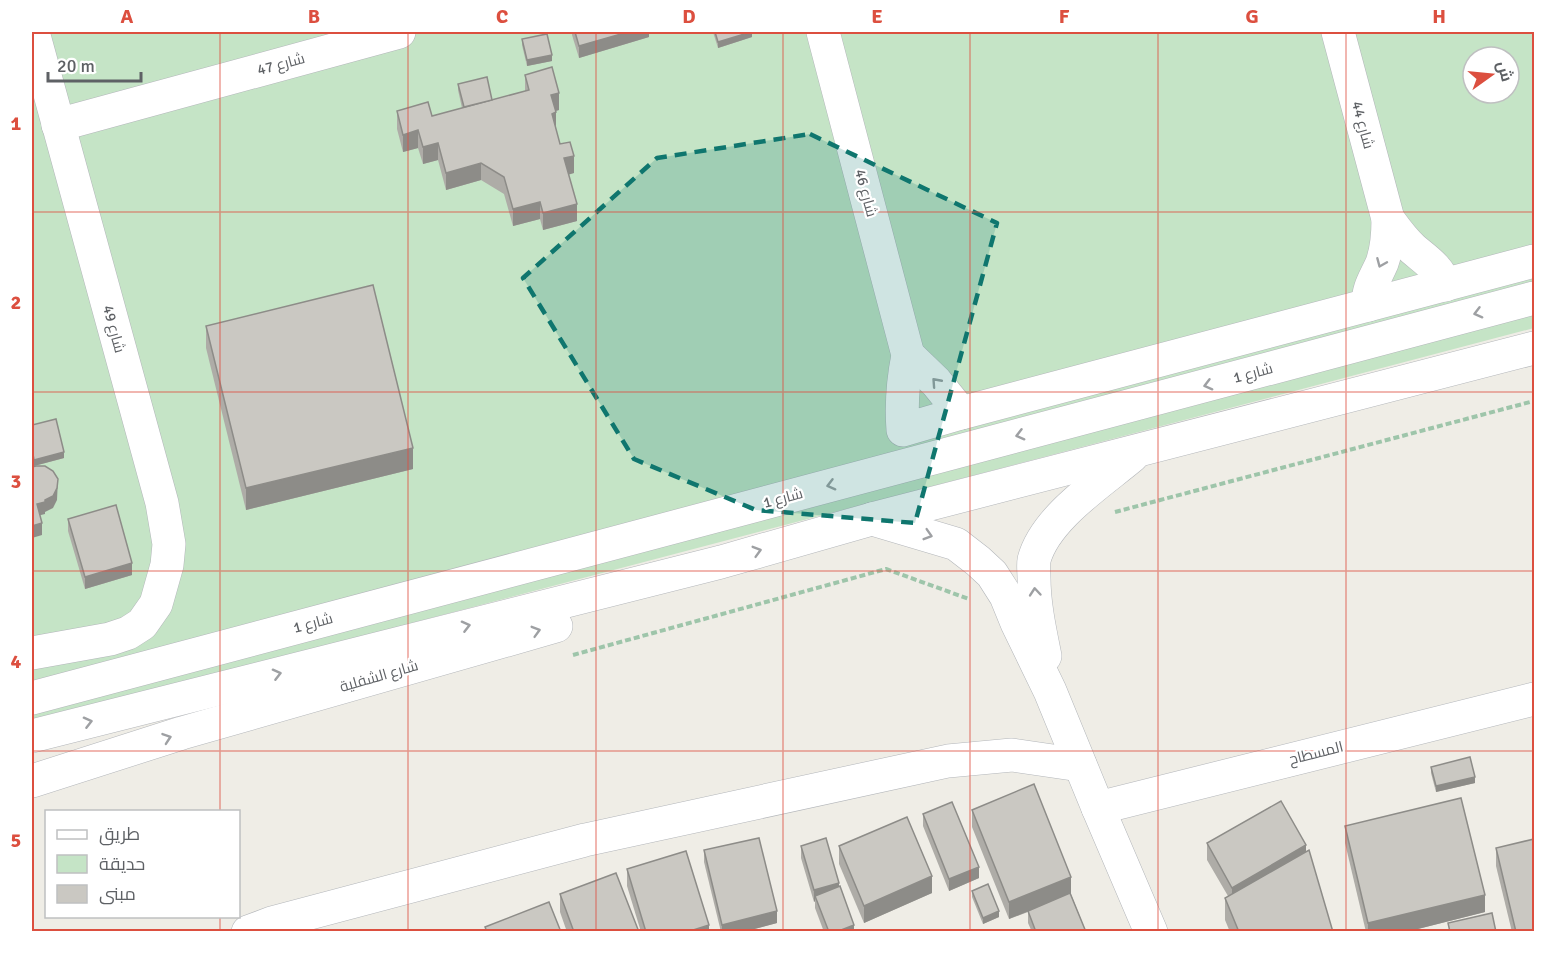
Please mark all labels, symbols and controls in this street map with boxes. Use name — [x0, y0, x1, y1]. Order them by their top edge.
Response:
text: A — [121, 4, 134, 29]
text: B — [308, 4, 320, 29]
text: C — [496, 4, 508, 29]
text: D — [682, 4, 696, 29]
text: E — [871, 4, 883, 29]
text: F — [1059, 4, 1070, 29]
text: G — [1245, 4, 1259, 29]
text: H — [1432, 4, 1446, 29]
scale bar — [48, 45, 141, 83]
north arrow — [1461, 45, 1521, 105]
street label: شارع 47 — [255, 49, 307, 81]
text: 20 m — [57, 55, 95, 77]
text: ش — [1492, 59, 1517, 84]
street label: شارع 44 — [1346, 99, 1378, 151]
text: 1 — [11, 111, 22, 136]
street label: شارع 46 — [849, 167, 881, 219]
one-way arrow — [1376, 257, 1388, 268]
text: 2 — [11, 290, 21, 315]
street label: شارع 49 — [97, 303, 129, 355]
one-way arrow — [1473, 306, 1484, 318]
street label: شارع 1 — [1231, 359, 1275, 389]
one-way arrow — [1204, 377, 1214, 390]
one-way arrow — [932, 379, 943, 389]
one-way arrow — [1015, 428, 1026, 440]
text: 3 — [11, 469, 21, 494]
one-way arrow — [827, 478, 837, 490]
street label: شارع 1 — [761, 484, 805, 514]
one-way arrow — [922, 528, 933, 540]
one-way arrow — [752, 546, 762, 559]
one-way arrow — [1029, 587, 1042, 596]
street label: شارع 1 — [291, 609, 335, 639]
one-way arrow — [460, 621, 471, 633]
one-way arrow — [530, 626, 541, 638]
text: 4 — [11, 649, 22, 674]
street label: شارع الشفلية — [338, 656, 421, 698]
one-way arrow — [272, 668, 282, 681]
one-way arrow — [83, 716, 93, 729]
one-way arrow — [161, 732, 172, 745]
street label: المسطاح — [1287, 738, 1346, 770]
legend — [45, 810, 240, 918]
text: طريق — [99, 823, 140, 846]
text: 5 — [11, 828, 21, 853]
text: حديقة — [99, 853, 145, 875]
text: مبنى — [99, 883, 136, 905]

